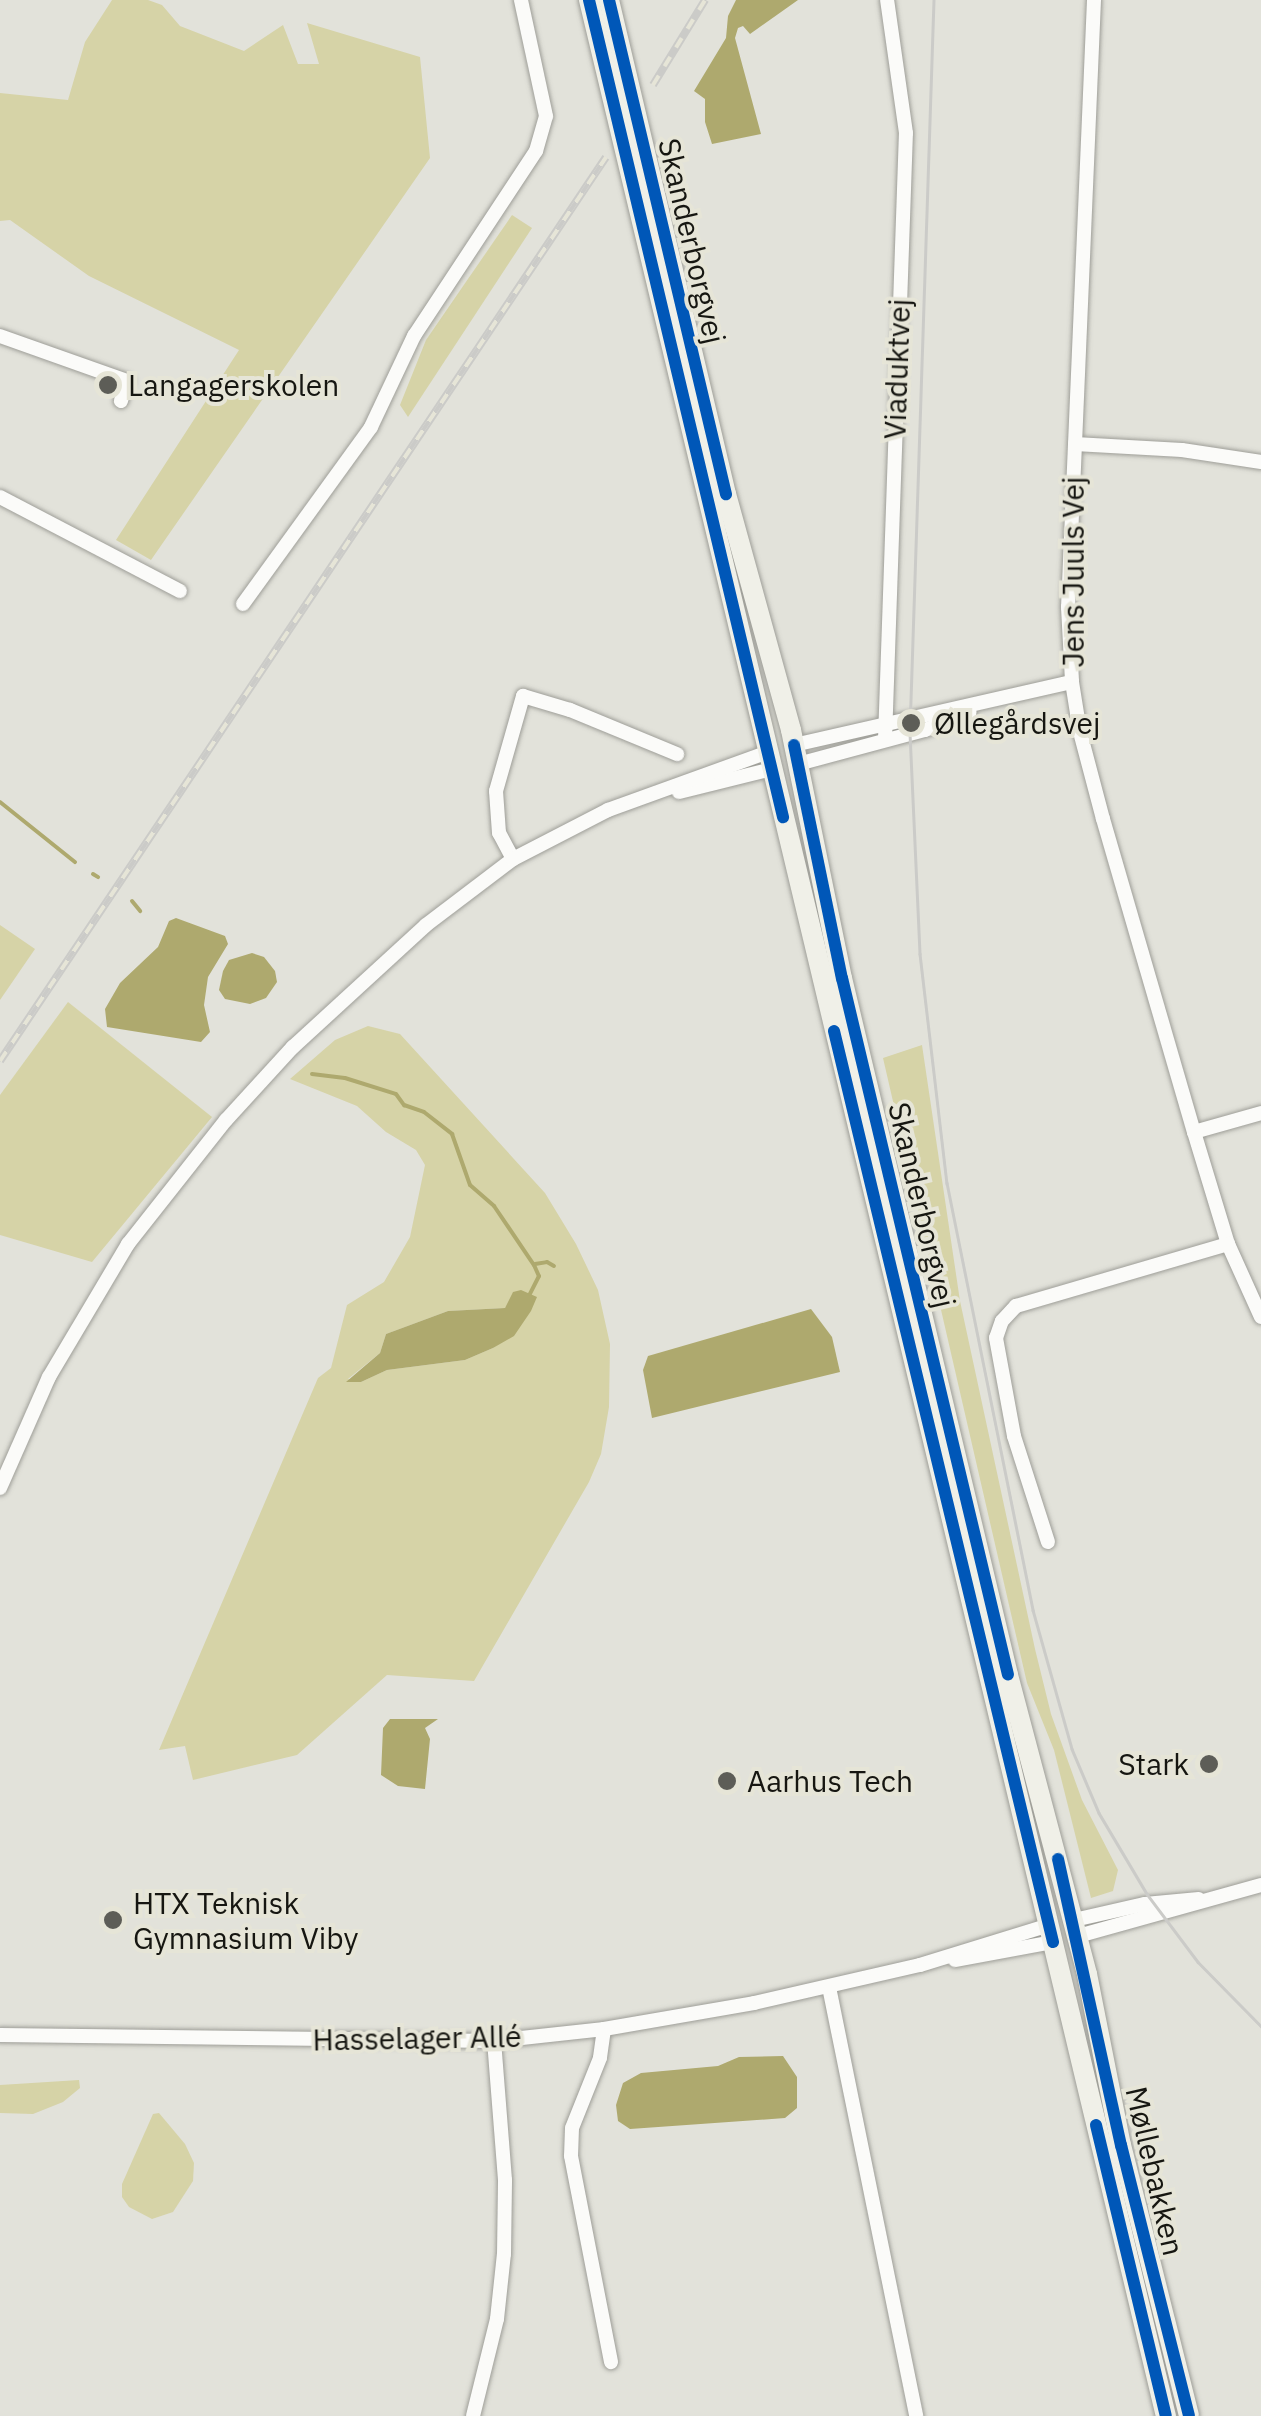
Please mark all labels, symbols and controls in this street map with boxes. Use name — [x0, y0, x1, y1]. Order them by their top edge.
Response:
street label: Skanderborgvej — [651, 135, 733, 347]
street label: Viaduktvej — [877, 298, 917, 440]
place label: Langagerskolen — [128, 367, 339, 403]
marker: Langagerskolen — [97, 374, 119, 396]
street label: Jens Juuls Vej — [1055, 476, 1091, 668]
place label: Øllegårdsvej — [934, 705, 1101, 741]
marker: Øllegårdsvej — [898, 710, 924, 736]
street label: Skanderborgvej — [881, 1099, 963, 1311]
place label: Stark — [1118, 1746, 1189, 1782]
marker: Stark — [1198, 1753, 1220, 1775]
place label: Aarhus Tech — [747, 1763, 913, 1799]
marker: Aarhus Tech — [716, 1770, 738, 1792]
place label: HTX Teknisk Gymnasium Viby — [133, 1885, 358, 1956]
marker: HTX Teknisk Gymnasium Viby — [102, 1909, 124, 1931]
street label: Hasselager Allé — [312, 2018, 522, 2058]
street label: Møllebakken — [1118, 2083, 1192, 2259]

